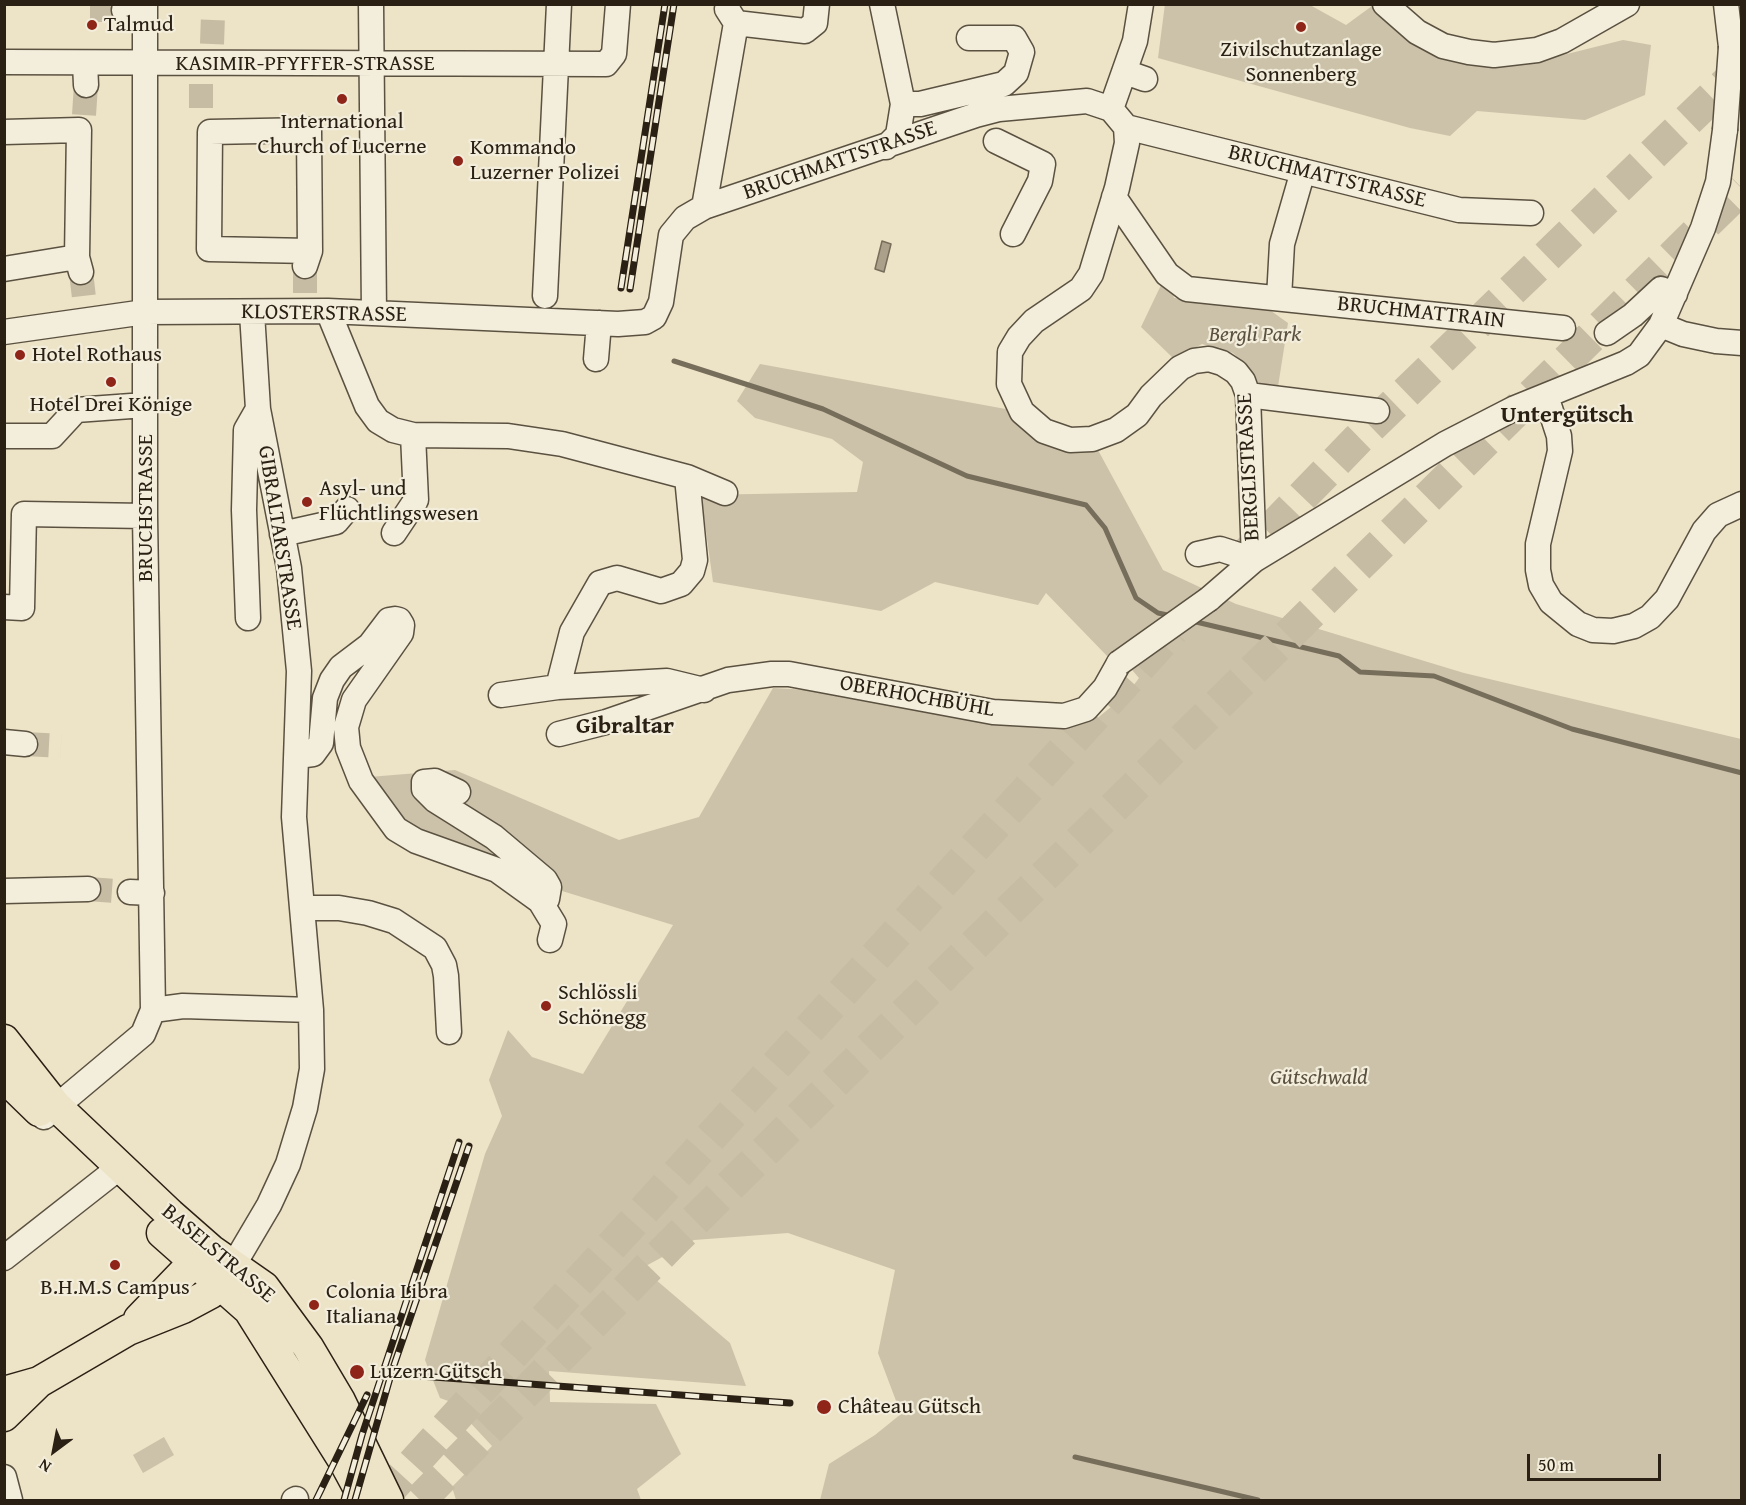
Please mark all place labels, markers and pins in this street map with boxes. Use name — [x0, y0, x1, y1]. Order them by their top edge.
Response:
place label: Talmud — [104, 12, 174, 38]
marker: Talmud — [85, 18, 99, 32]
marker: Zivilschutzanlage Sonnenberg — [1294, 20, 1308, 34]
place label: Zivilschutzanlage Sonnenberg — [1220, 37, 1382, 88]
marker: International Church of Lucerne — [335, 92, 349, 106]
place label: International Church of Lucerne — [257, 109, 427, 160]
place label: Kommando Luzerner Polizei — [470, 135, 620, 186]
marker: Kommando Luzerner Polizei — [451, 154, 465, 168]
place label: Hotel Rothaus — [32, 342, 162, 368]
marker: Hotel Rothaus — [13, 348, 27, 362]
marker: Hotel Drei Könige — [104, 375, 118, 389]
place label: Hotel Drei Könige — [30, 392, 192, 418]
place label: Asyl- und Flüchtlingswesen — [319, 476, 479, 528]
marker: Asyl- und Flüchtlingswesen — [300, 495, 314, 509]
place label: Schlössli Schönegg — [558, 980, 646, 1032]
marker: Schlössli Schönegg — [539, 999, 553, 1013]
marker: B.H.M.S Campus — [108, 1258, 122, 1272]
place label: B.H.M.S Campus — [40, 1275, 190, 1301]
place label: Colonia Libra Italiana — [326, 1279, 448, 1330]
marker: Colonia Libra Italiana — [307, 1298, 321, 1312]
place label: Luzern Gütsch — [370, 1359, 502, 1385]
marker: Luzern Gütsch — [348, 1363, 366, 1381]
place label: Château Gütsch — [838, 1394, 981, 1420]
marker: Château Gütsch — [815, 1398, 833, 1416]

